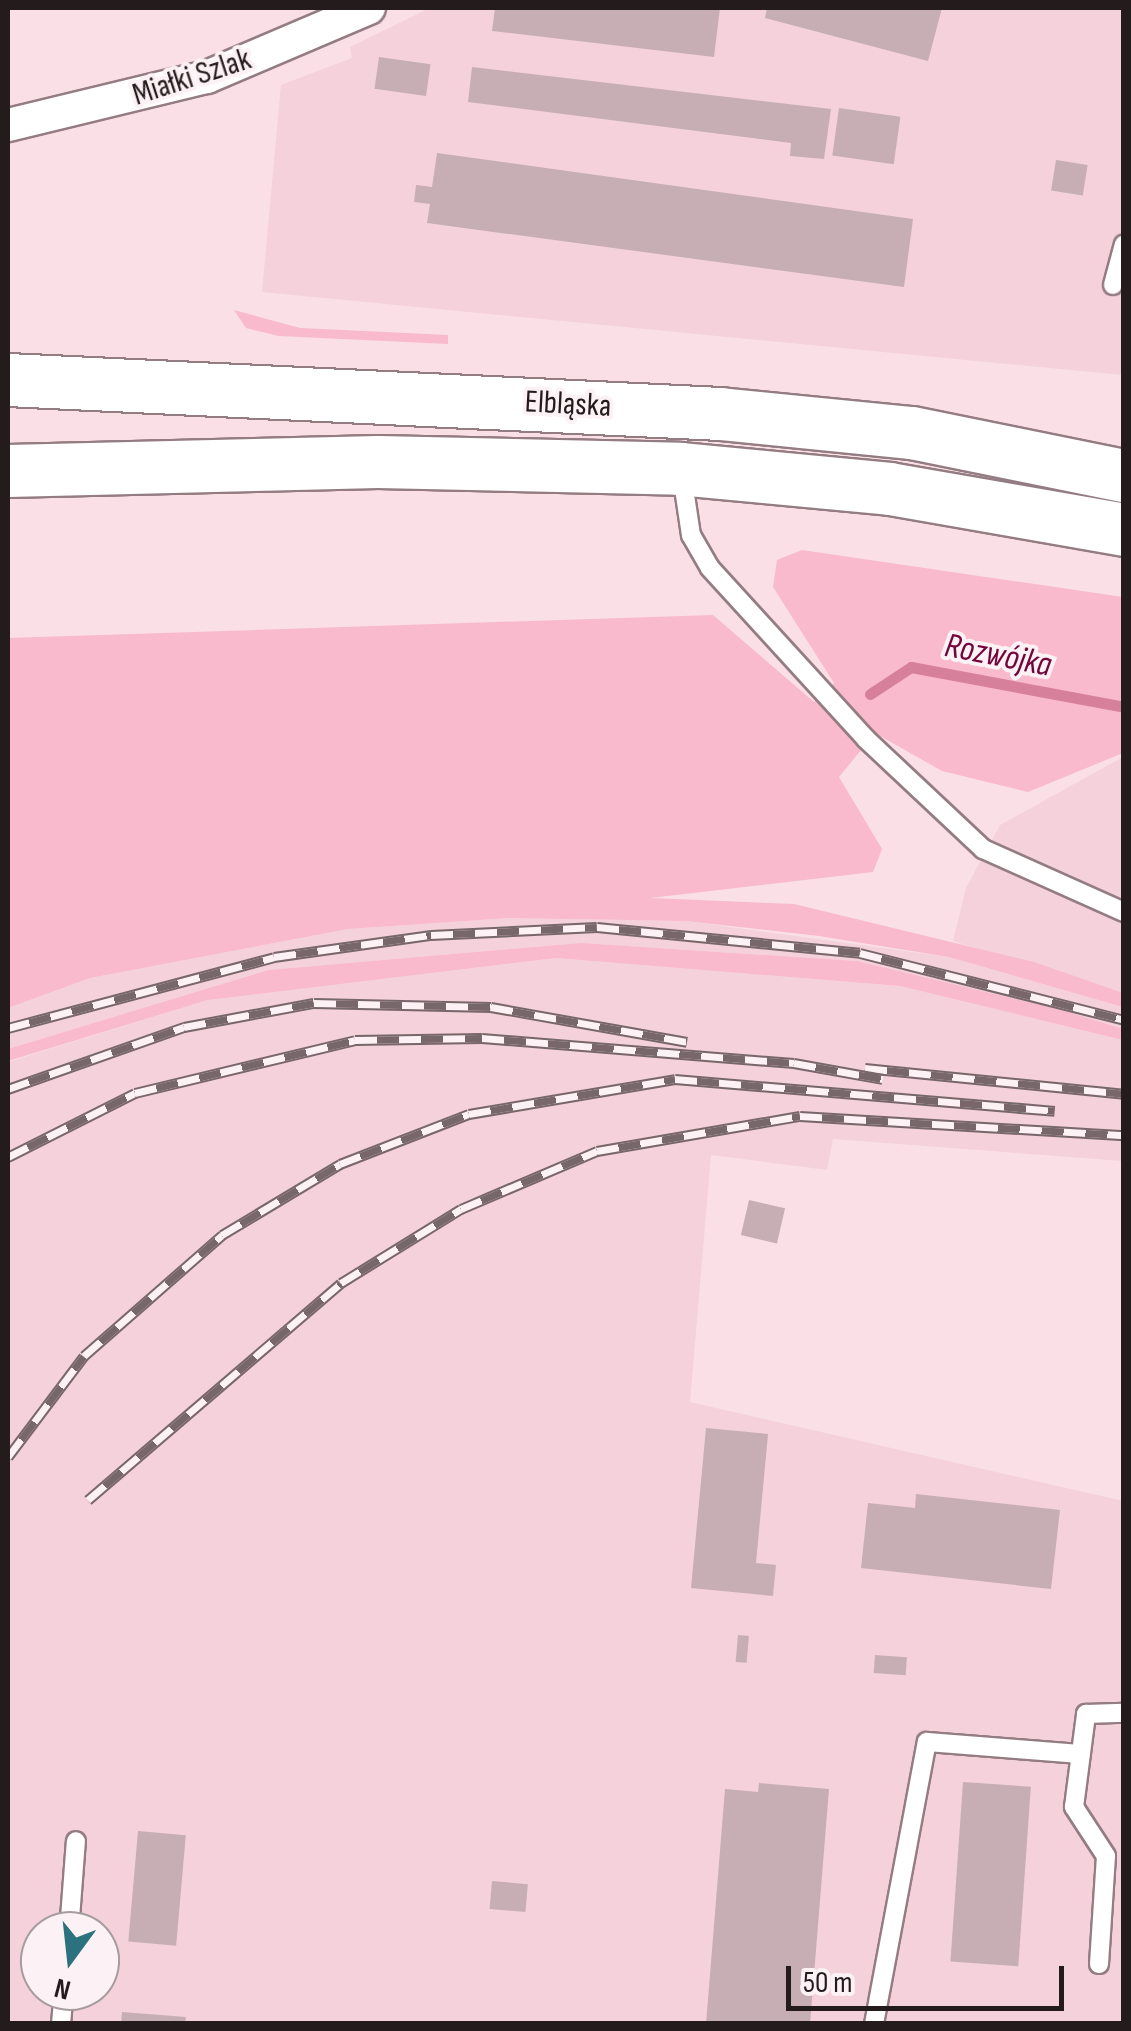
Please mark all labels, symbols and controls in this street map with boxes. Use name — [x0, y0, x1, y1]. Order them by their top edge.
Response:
street label: Miałki Szlak — [128, 41, 256, 115]
street label: Elbląska — [524, 384, 612, 426]
water label: Rozwójka — [941, 625, 1055, 687]
north arrow — [20, 1911, 120, 2011]
scale bar — [791, 1946, 1068, 2008]
text: 50 m — [803, 1965, 852, 2001]
text: N — [51, 1971, 74, 2006]

